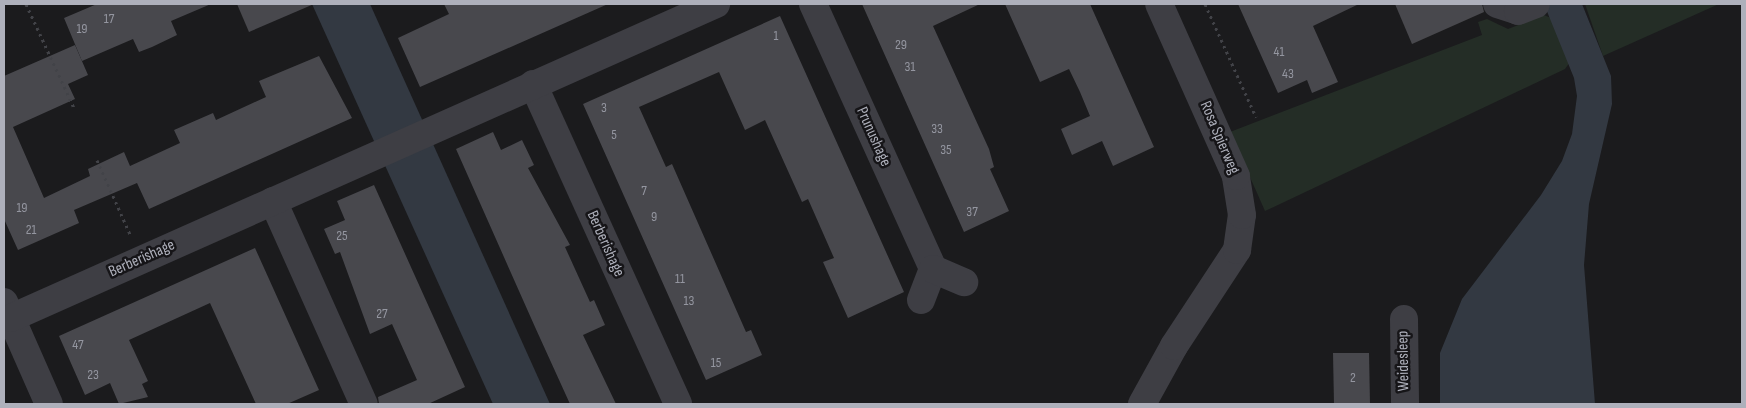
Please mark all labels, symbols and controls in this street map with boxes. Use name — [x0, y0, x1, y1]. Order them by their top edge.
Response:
house number: 17 — [104, 11, 114, 27]
house number: 19 — [76, 21, 88, 37]
house number: 1 — [774, 28, 778, 44]
house number: 29 — [895, 37, 907, 53]
house number: 41 — [1274, 44, 1284, 60]
house number: 31 — [905, 59, 915, 75]
house number: 43 — [1282, 66, 1294, 82]
street label: Rosa Spierweg — [1195, 99, 1243, 177]
house number: 3 — [601, 100, 607, 116]
street label: Prunushage — [851, 104, 895, 170]
house number: 33 — [931, 121, 943, 137]
house number: 5 — [611, 127, 617, 143]
house number: 35 — [940, 142, 952, 158]
house number: 7 — [641, 183, 647, 199]
house number: 19 — [16, 200, 28, 216]
house number: 37 — [966, 204, 978, 220]
street label: Berberishage — [582, 208, 628, 280]
house number: 9 — [651, 209, 657, 225]
house number: 21 — [26, 222, 36, 238]
house number: 25 — [336, 228, 348, 244]
street label: Berberishage — [106, 236, 178, 282]
house number: 11 — [675, 271, 685, 287]
house number: 13 — [684, 293, 694, 309]
house number: 27 — [376, 306, 388, 322]
street label: Weidesleep — [1394, 330, 1414, 392]
house number: 47 — [72, 337, 84, 353]
house number: 15 — [711, 355, 721, 371]
house number: 23 — [87, 367, 99, 383]
house number: 2 — [1350, 370, 1356, 386]

